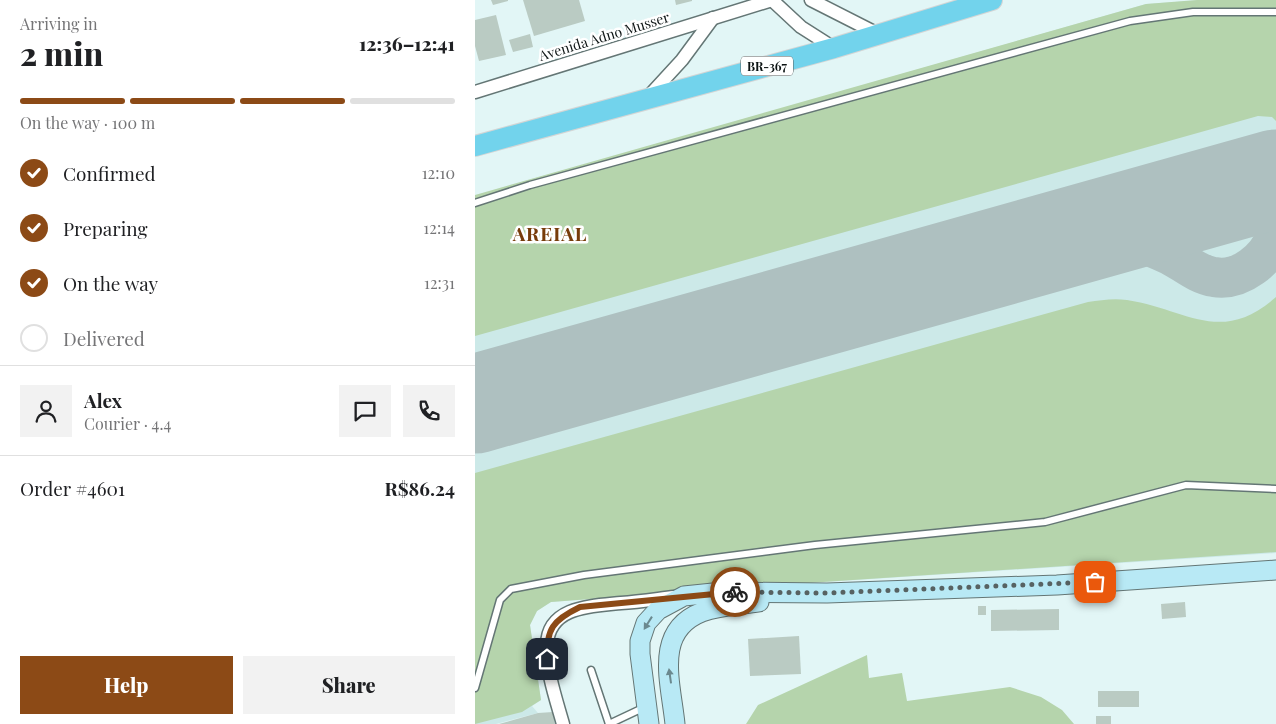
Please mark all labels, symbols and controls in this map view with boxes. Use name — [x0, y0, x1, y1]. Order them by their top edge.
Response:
street label: Avenida Adno Musser — [535, 7, 672, 65]
text: Arriving in — [20, 13, 98, 34]
text: 12:36–12:41 — [359, 30, 455, 56]
text: 2 min — [20, 31, 103, 74]
road number: BR-367 — [741, 56, 793, 76]
text: On the way · 100 m — [20, 112, 155, 133]
icon: check — [20, 159, 48, 187]
text: Confirmed — [63, 160, 156, 186]
text: 12:10 — [422, 162, 455, 183]
icon: check — [20, 214, 48, 242]
text: Preparing — [63, 215, 148, 241]
text: 12:14 — [423, 217, 455, 238]
district label: AREIAL — [512, 220, 587, 246]
icon: check — [20, 269, 48, 297]
text: On the way — [63, 270, 158, 296]
text: 12:31 — [424, 272, 455, 293]
text: Delivered — [63, 325, 145, 351]
button: person — [20, 385, 72, 437]
button: chat — [339, 385, 391, 437]
button: phone — [403, 385, 455, 437]
text: Alex — [84, 387, 122, 413]
text: Courier · 4.4 — [84, 413, 171, 434]
text: Order #4601 — [20, 475, 125, 501]
text: R$86.24 — [385, 475, 455, 501]
pin — [1074, 561, 1116, 603]
courier — [710, 567, 760, 617]
icon: bag — [1081, 568, 1109, 596]
icon: bike — [721, 578, 749, 606]
one-way arrow — [644, 616, 653, 630]
pin — [526, 638, 568, 680]
icon: home — [533, 645, 561, 673]
button: Help — [20, 656, 233, 714]
button: Share — [243, 656, 455, 714]
one-way arrow — [666, 667, 674, 683]

